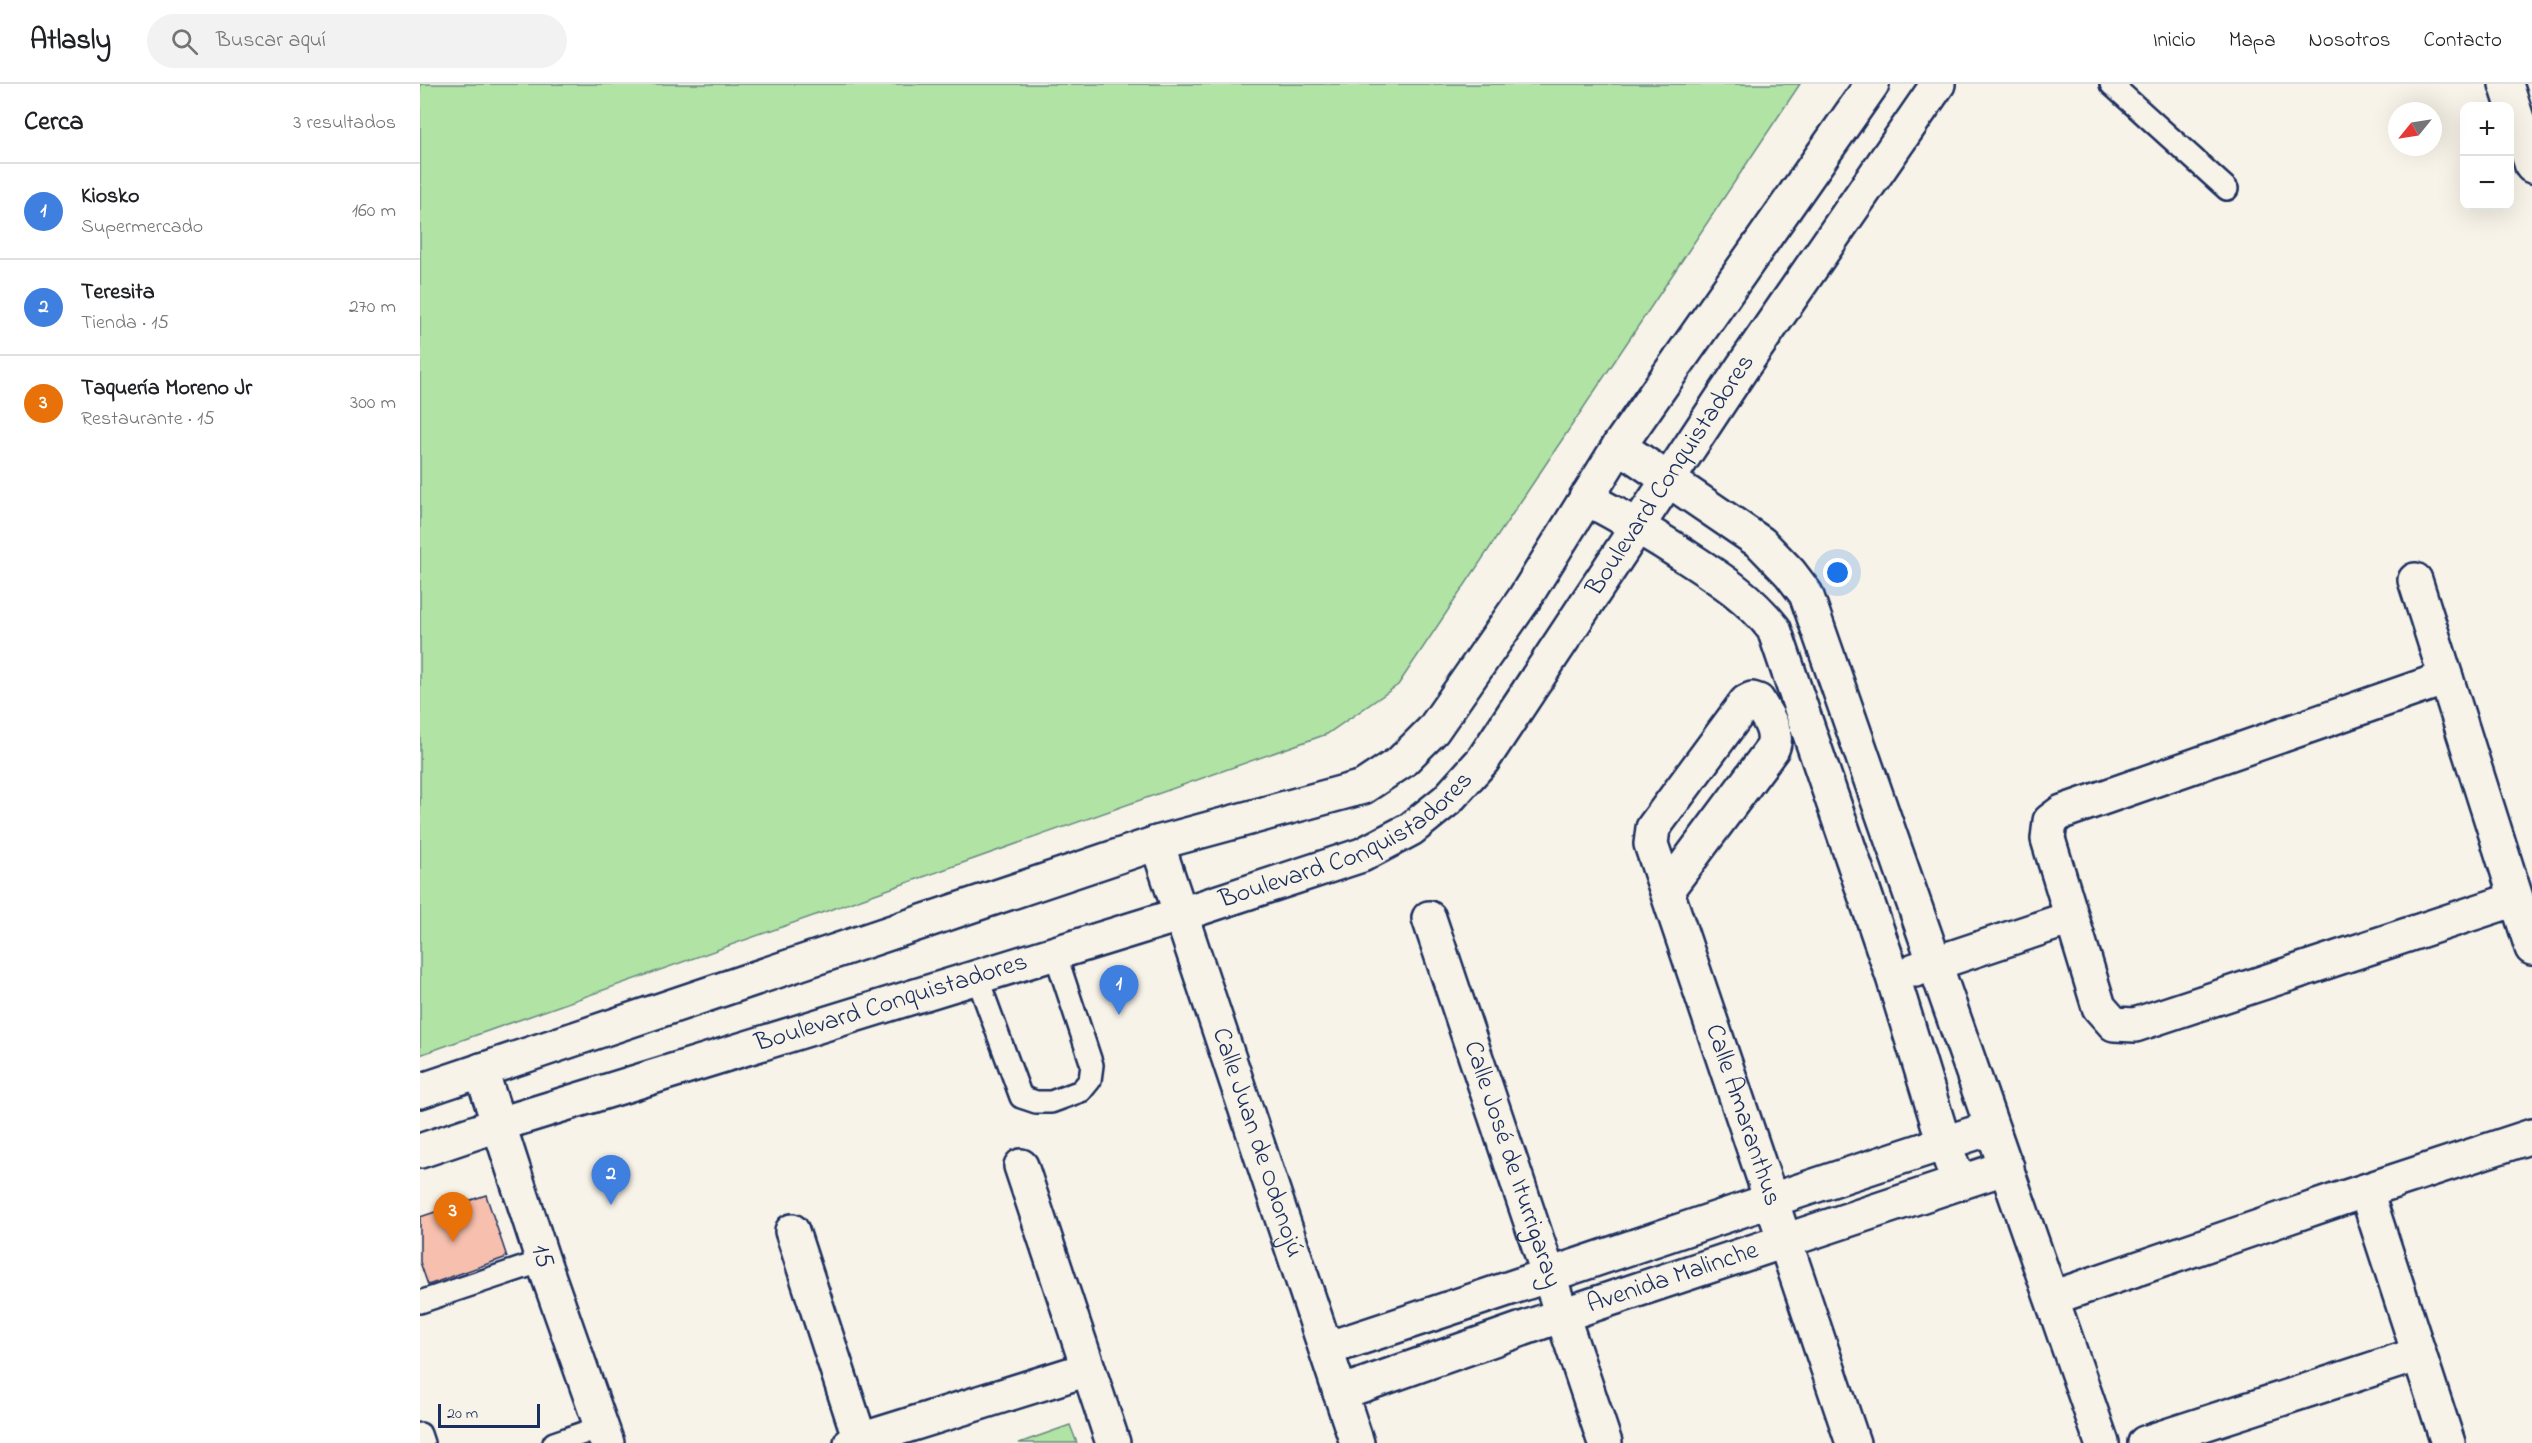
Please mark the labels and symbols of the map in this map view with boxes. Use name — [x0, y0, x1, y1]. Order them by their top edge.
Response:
north arrow — [2388, 102, 2442, 156]
street label: Boulevard Conquistadores — [1577, 347, 1765, 605]
your location — [1823, 558, 1852, 587]
street label: Boulevard Conquistadores — [1213, 763, 1483, 920]
street label: Boulevard Conquistadores — [750, 944, 1032, 1064]
pin: 1 — [1100, 966, 1138, 1015]
street label: Calle Amaranthus — [1694, 1019, 1791, 1211]
street label: Calle Juan de Odonojú — [1201, 1023, 1313, 1263]
street label: Calle José de Iturrigaray — [1453, 1036, 1571, 1293]
pin: 2 — [592, 1156, 630, 1205]
pin: 3 — [434, 1192, 472, 1242]
street label: Avenida Malinche — [1582, 1232, 1764, 1324]
street label: 15 — [520, 1240, 563, 1273]
scale bar — [438, 1401, 540, 1428]

